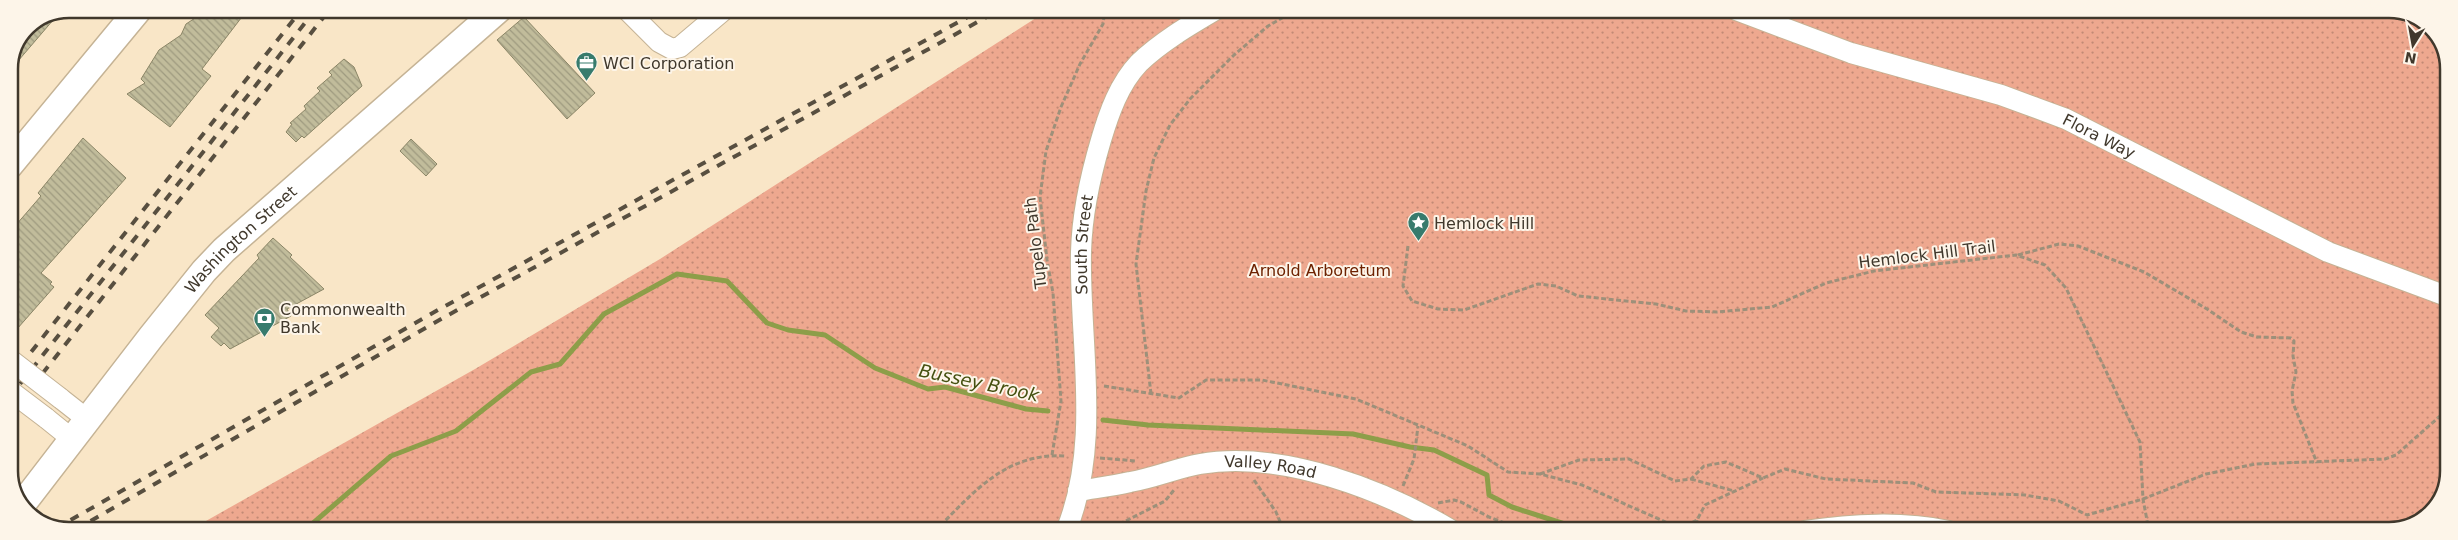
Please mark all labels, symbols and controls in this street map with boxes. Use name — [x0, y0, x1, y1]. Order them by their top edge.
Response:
north arrow — [2388, 20, 2438, 70]
text: N — [2403, 49, 2418, 67]
office icon: WCI Corporation — [575, 51, 599, 82]
place label: WCI Corporation — [603, 54, 734, 73]
street label: Flora Way — [2059, 110, 2138, 163]
street label: Washington Street — [181, 182, 301, 297]
street label: South Street — [1072, 193, 1097, 295]
street label: Tupelo Path — [1020, 196, 1051, 291]
place icon: Hemlock Hill — [1406, 211, 1430, 242]
place label: Hemlock Hill — [1434, 214, 1534, 233]
street label: Hemlock Hill Trail — [1857, 237, 1997, 272]
park label: Arnold Arboretum — [1249, 261, 1391, 280]
place label: Commonwealth Bank — [280, 300, 406, 337]
bank icon: Commonwealth Bank — [252, 306, 276, 337]
water label: Bussey Brook — [917, 360, 1043, 406]
street label: Valley Road — [1224, 452, 1318, 482]

